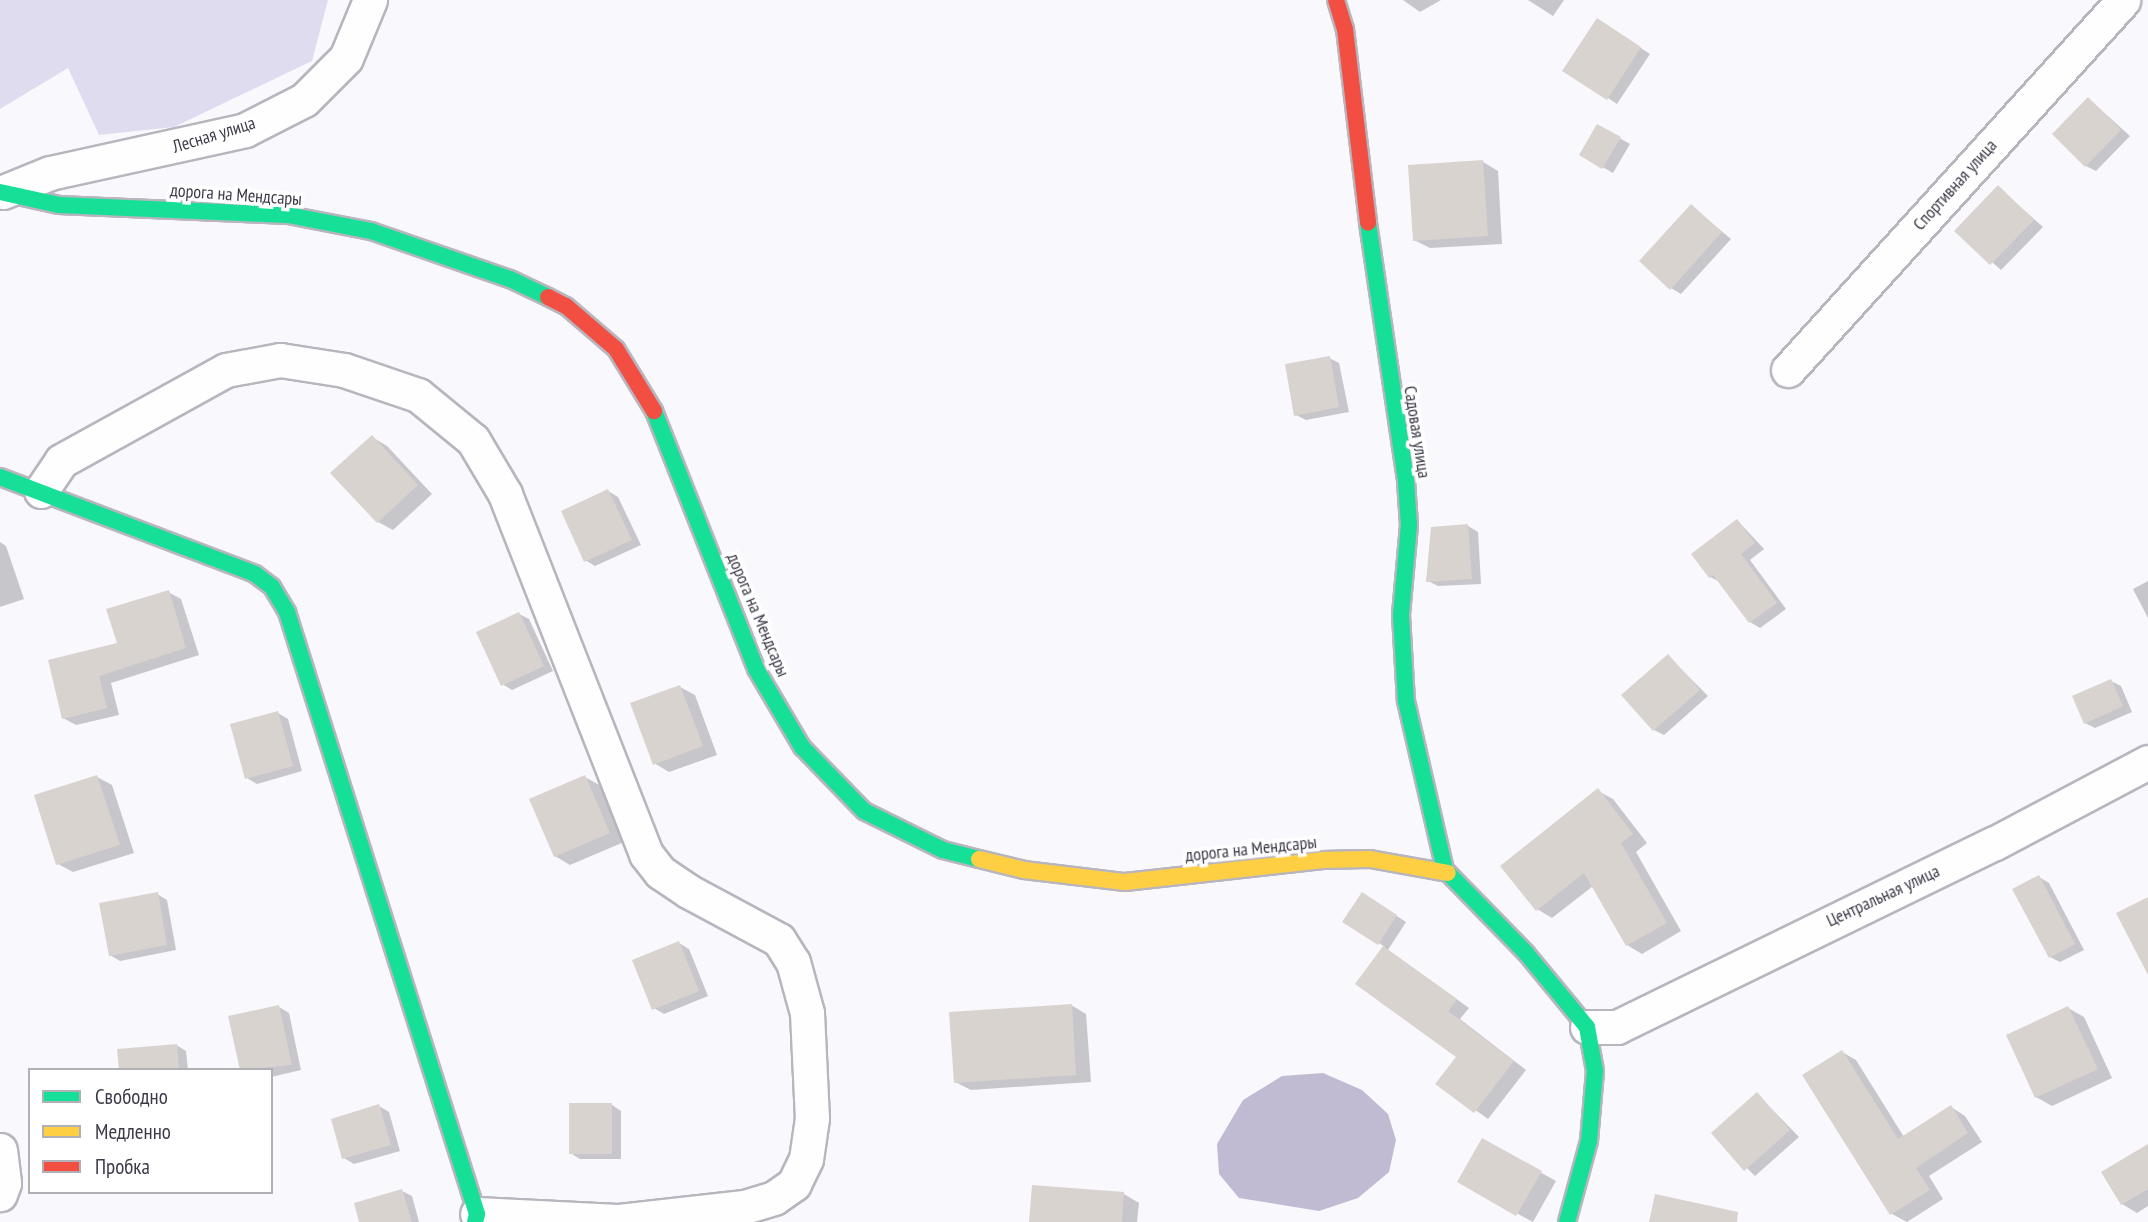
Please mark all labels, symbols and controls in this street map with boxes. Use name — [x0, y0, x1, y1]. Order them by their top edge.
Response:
street label: Лесная улица — [170, 112, 258, 158]
street label: Спортивная улица — [1908, 135, 2002, 235]
street label: дорога на Мендсары — [169, 180, 303, 210]
street label: Садовая улица — [1399, 384, 1435, 480]
street label: дорога на Мендсары — [722, 550, 794, 680]
street label: дорога на Мендсары — [1184, 831, 1318, 867]
street label: Центральная улица — [1823, 860, 1943, 932]
legend — [28, 1068, 273, 1194]
text: Свободно — [95, 1083, 168, 1110]
text: Медленно — [95, 1118, 171, 1145]
text: Пробка — [95, 1153, 150, 1180]

